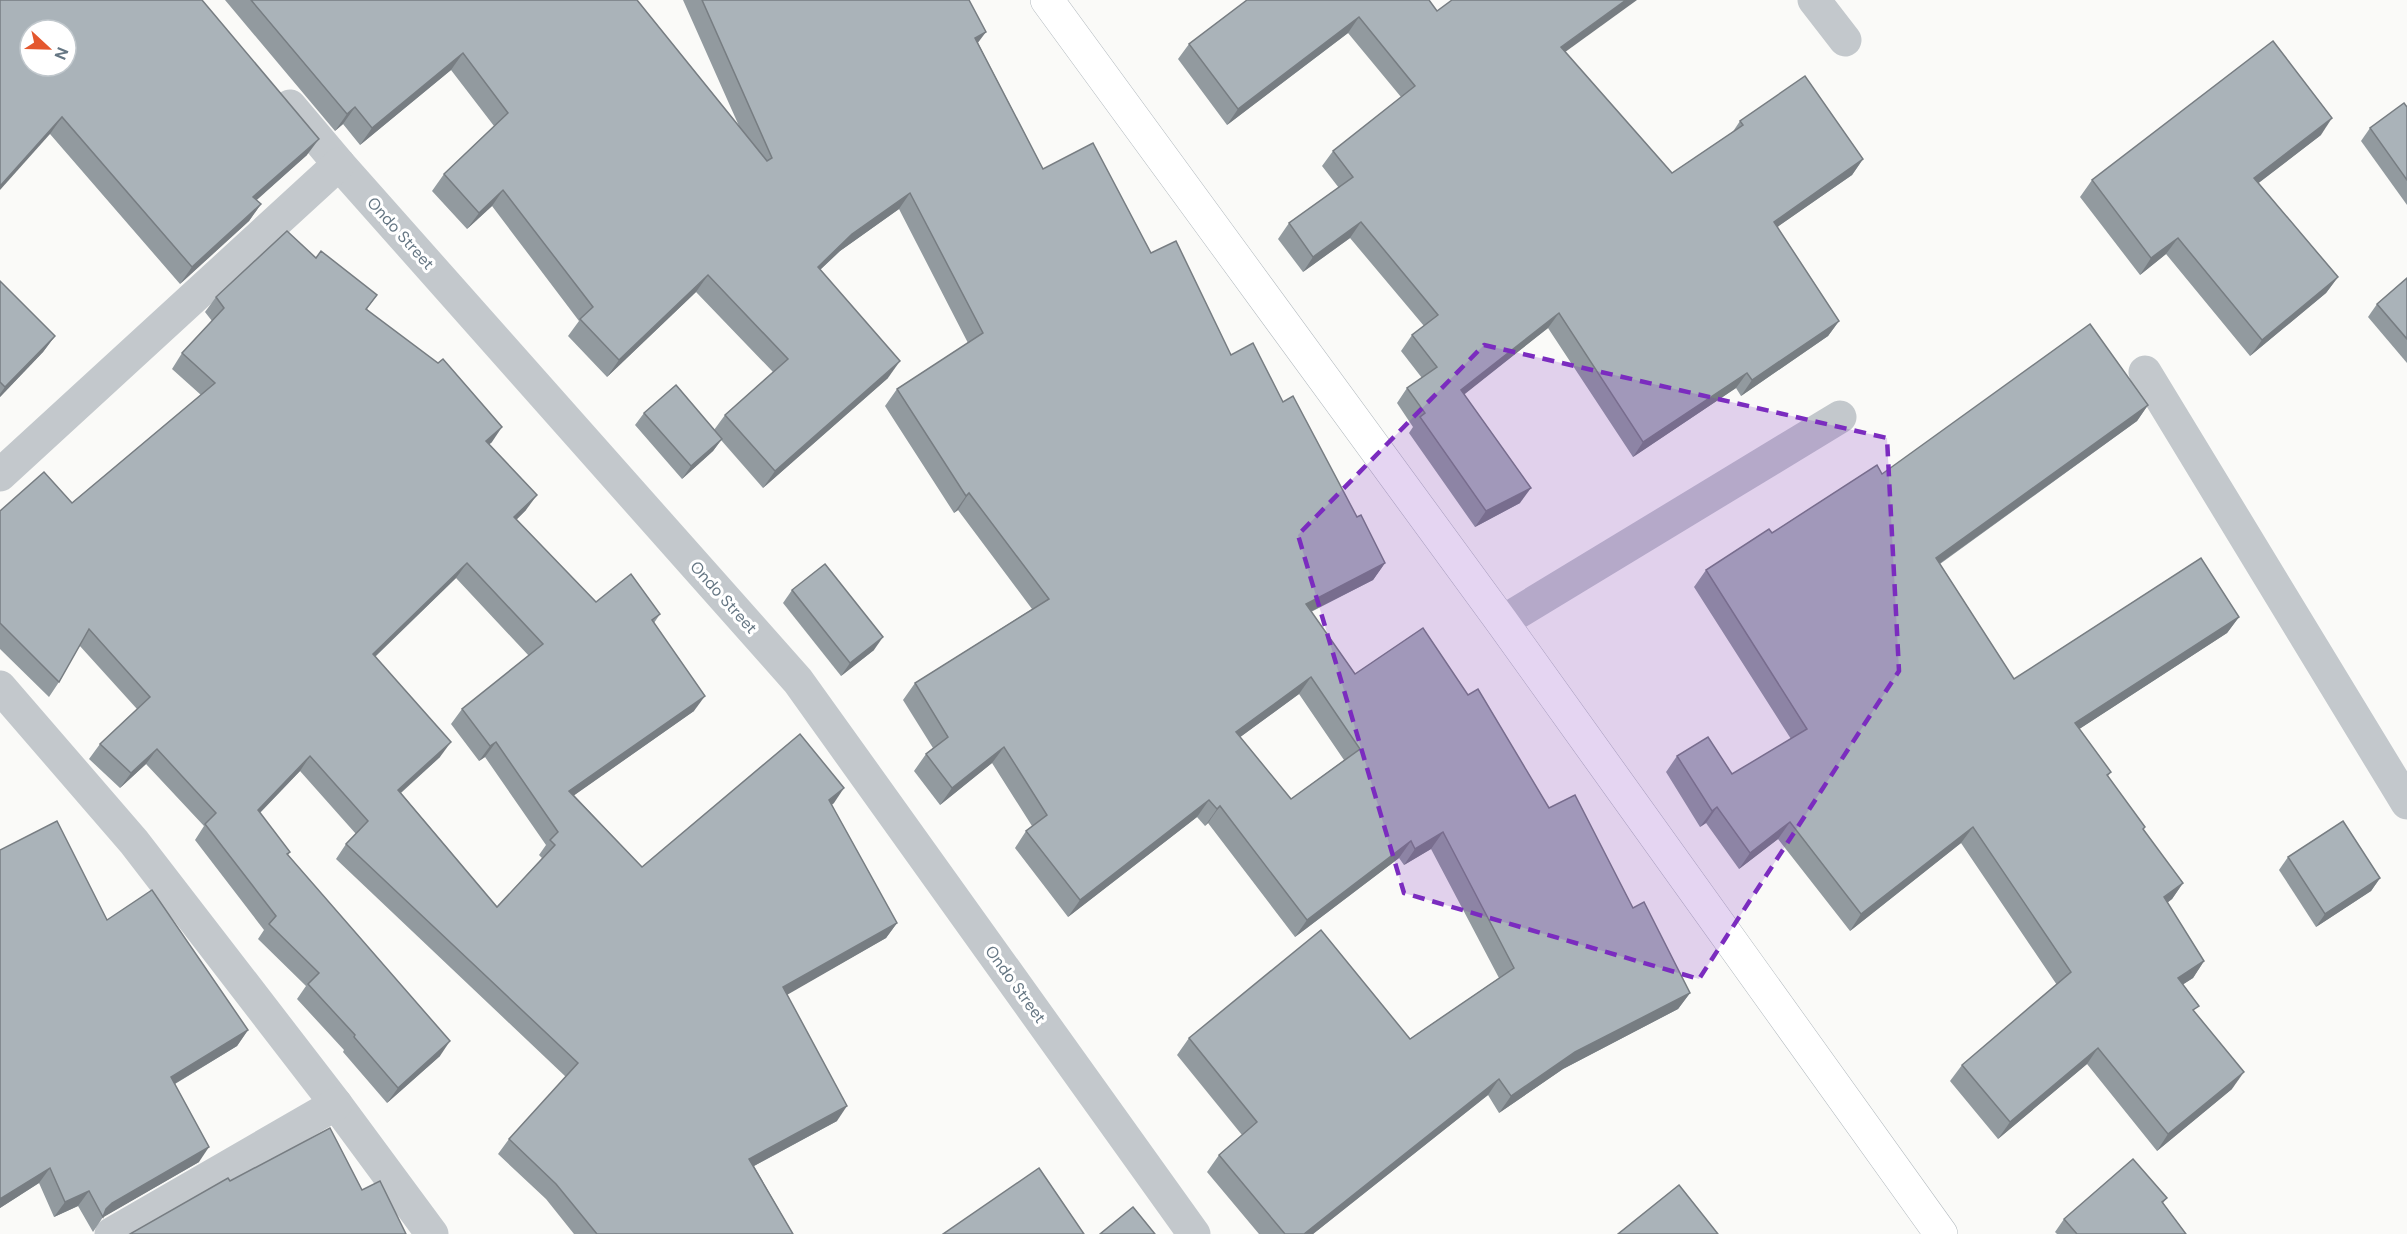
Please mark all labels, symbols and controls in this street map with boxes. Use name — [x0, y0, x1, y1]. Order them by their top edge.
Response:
north arrow — [18, 18, 78, 78]
text: N — [50, 44, 73, 63]
street label: Ondo Street — [362, 193, 439, 274]
street label: Ondo Street — [685, 557, 762, 638]
street label: Ondo Street — [980, 941, 1051, 1027]

